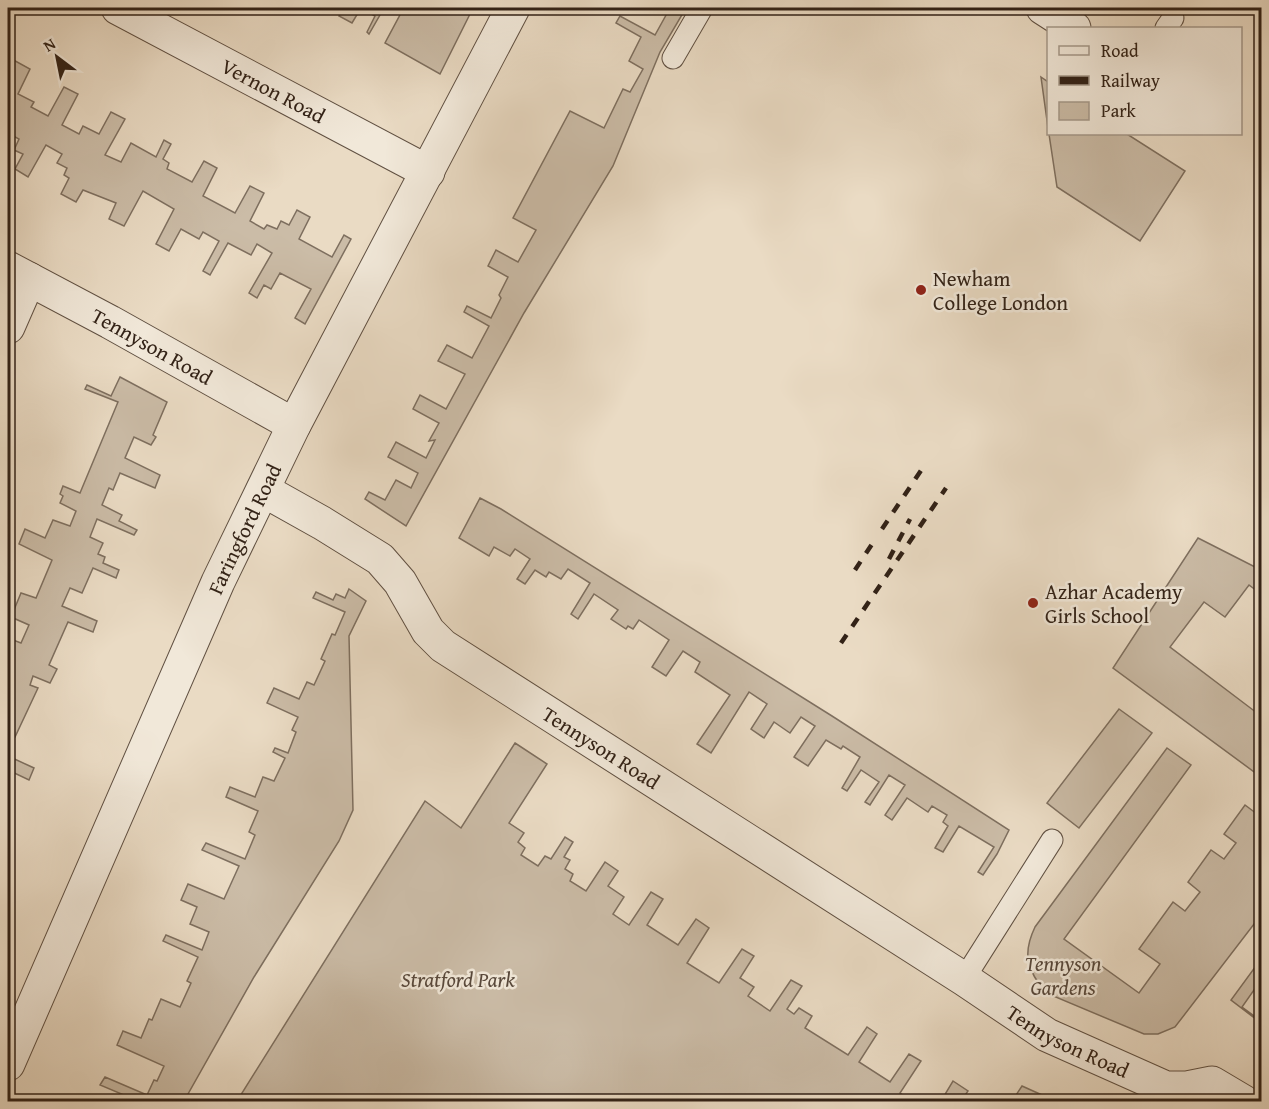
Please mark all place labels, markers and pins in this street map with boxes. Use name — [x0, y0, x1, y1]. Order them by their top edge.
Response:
place label: Newham College London — [933, 263, 1068, 318]
marker: Newham College London — [914, 283, 928, 297]
place label: Azhar Academy Girls School — [1045, 576, 1183, 631]
marker: Azhar Academy Girls School — [1026, 596, 1040, 610]

